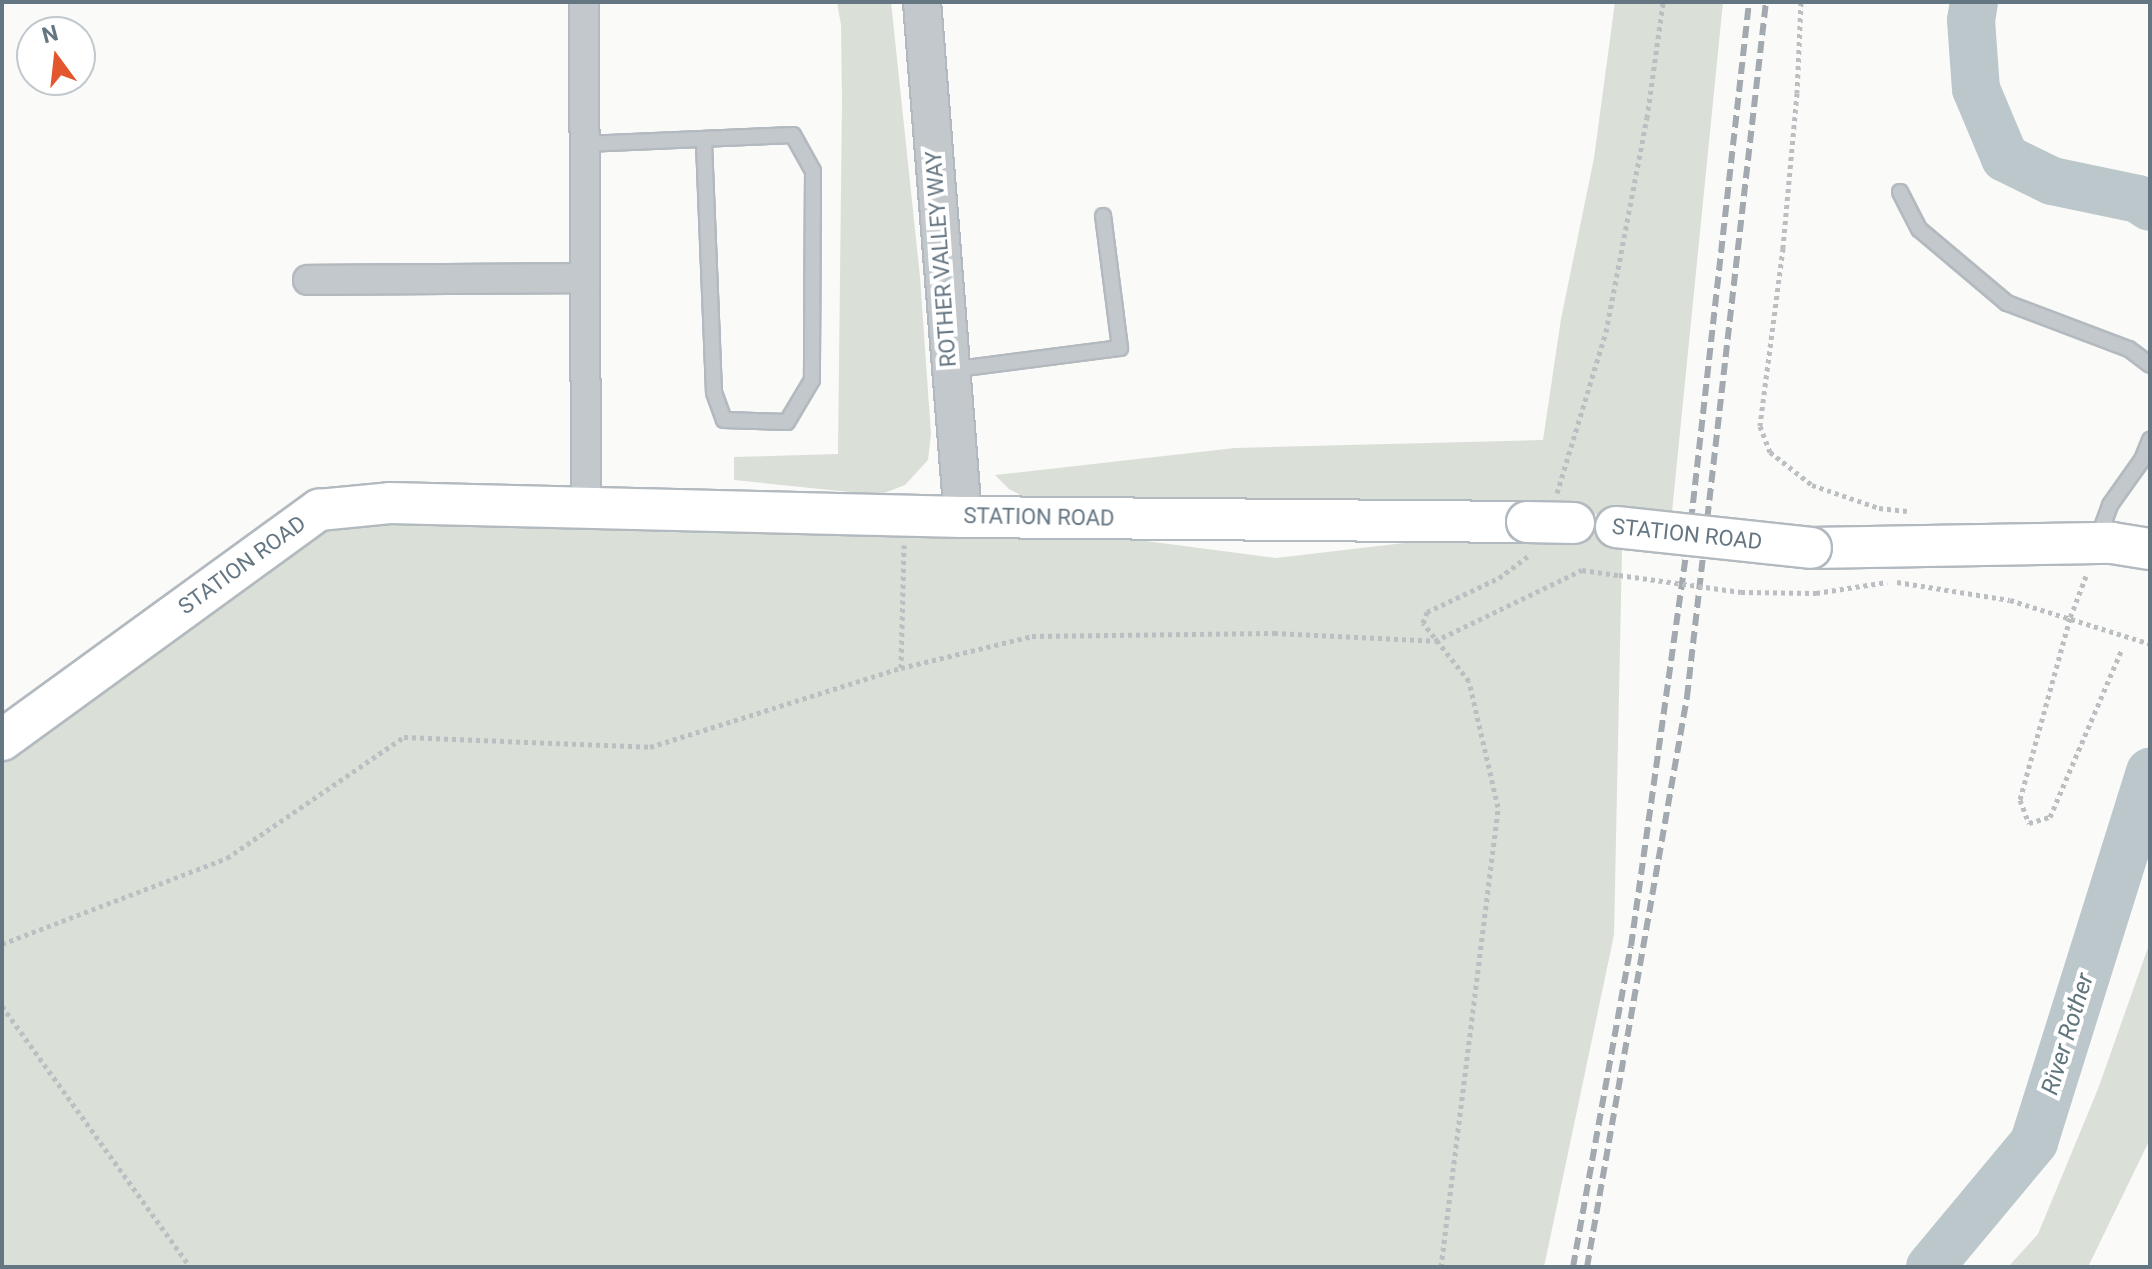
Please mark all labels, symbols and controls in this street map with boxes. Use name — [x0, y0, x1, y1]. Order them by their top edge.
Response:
north arrow — [16, 16, 96, 96]
text: N — [39, 20, 61, 48]
street label: ROTHER VALLEY WAY — [920, 150, 962, 368]
street label: STATION ROAD — [963, 502, 1115, 532]
street label: STATION ROAD — [173, 510, 311, 620]
street label: STATION ROAD — [1611, 513, 1763, 555]
water label: River Rother — [2036, 970, 2100, 1098]

